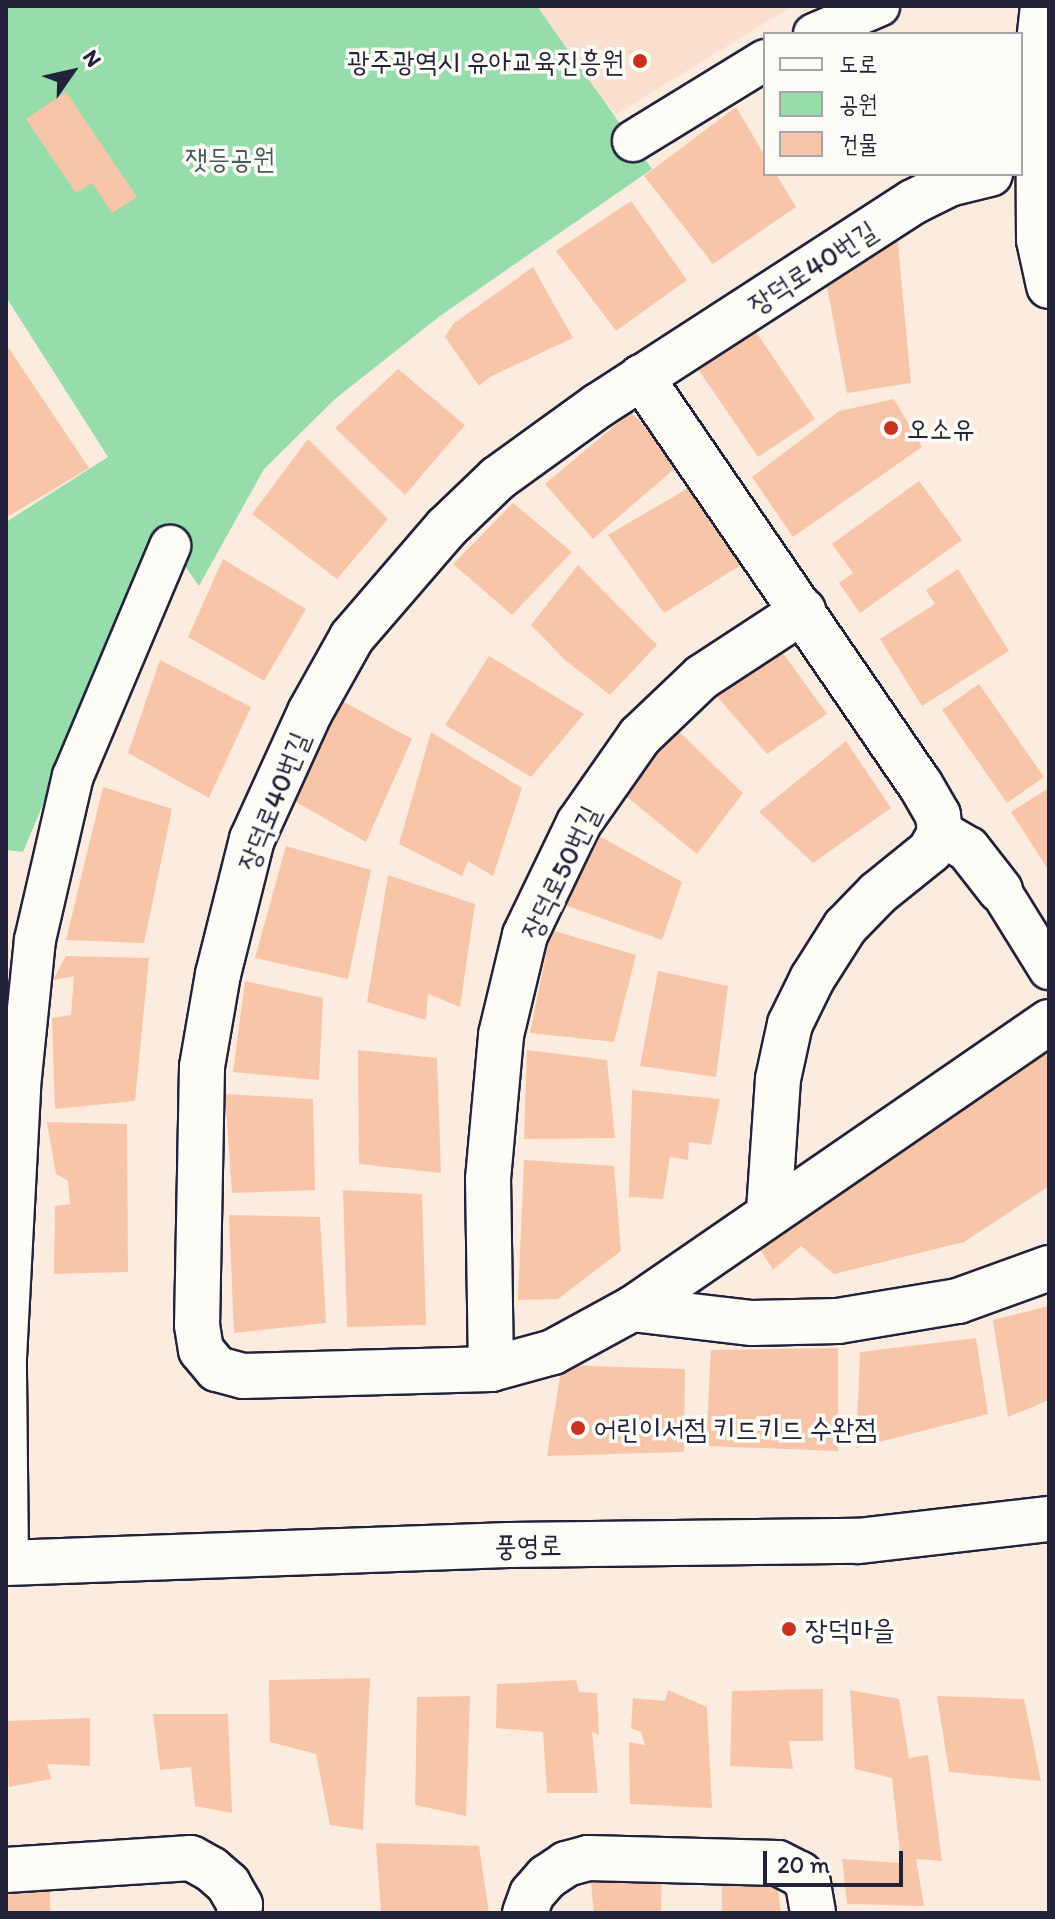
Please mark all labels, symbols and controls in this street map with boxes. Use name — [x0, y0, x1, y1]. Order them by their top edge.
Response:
north arrow — [32, 32, 112, 112]
legend — [763, 32, 1023, 176]
place label: 광주광역시 유아교육진흥원 — [347, 44, 624, 78]
text: N — [77, 45, 108, 72]
text: 도로 — [839, 49, 878, 78]
marker: 광주광역시 유아교육진흥원 — [631, 52, 649, 70]
text: 공원 — [839, 89, 878, 118]
text: 건물 — [839, 129, 878, 158]
park label: 잿등공원 — [185, 141, 275, 175]
street label: 장덕로40번길 — [741, 213, 883, 321]
place label: 오소유 — [907, 411, 975, 445]
marker: 오소유 — [882, 419, 900, 437]
street label: 장덕로40번길 — [230, 727, 316, 875]
street label: 장덕로50번길 — [513, 800, 607, 944]
place label: 어린이서점 키드키드 수완점 — [594, 1411, 877, 1445]
marker: 어린이서점 키드키드 수완점 — [569, 1419, 587, 1437]
street label: 풍영로 — [494, 1528, 562, 1562]
place label: 장덕마을 — [805, 1612, 895, 1646]
marker: 장덕마을 — [780, 1620, 798, 1638]
scale bar — [767, 1835, 907, 1885]
text: 20 m — [777, 1850, 830, 1879]

